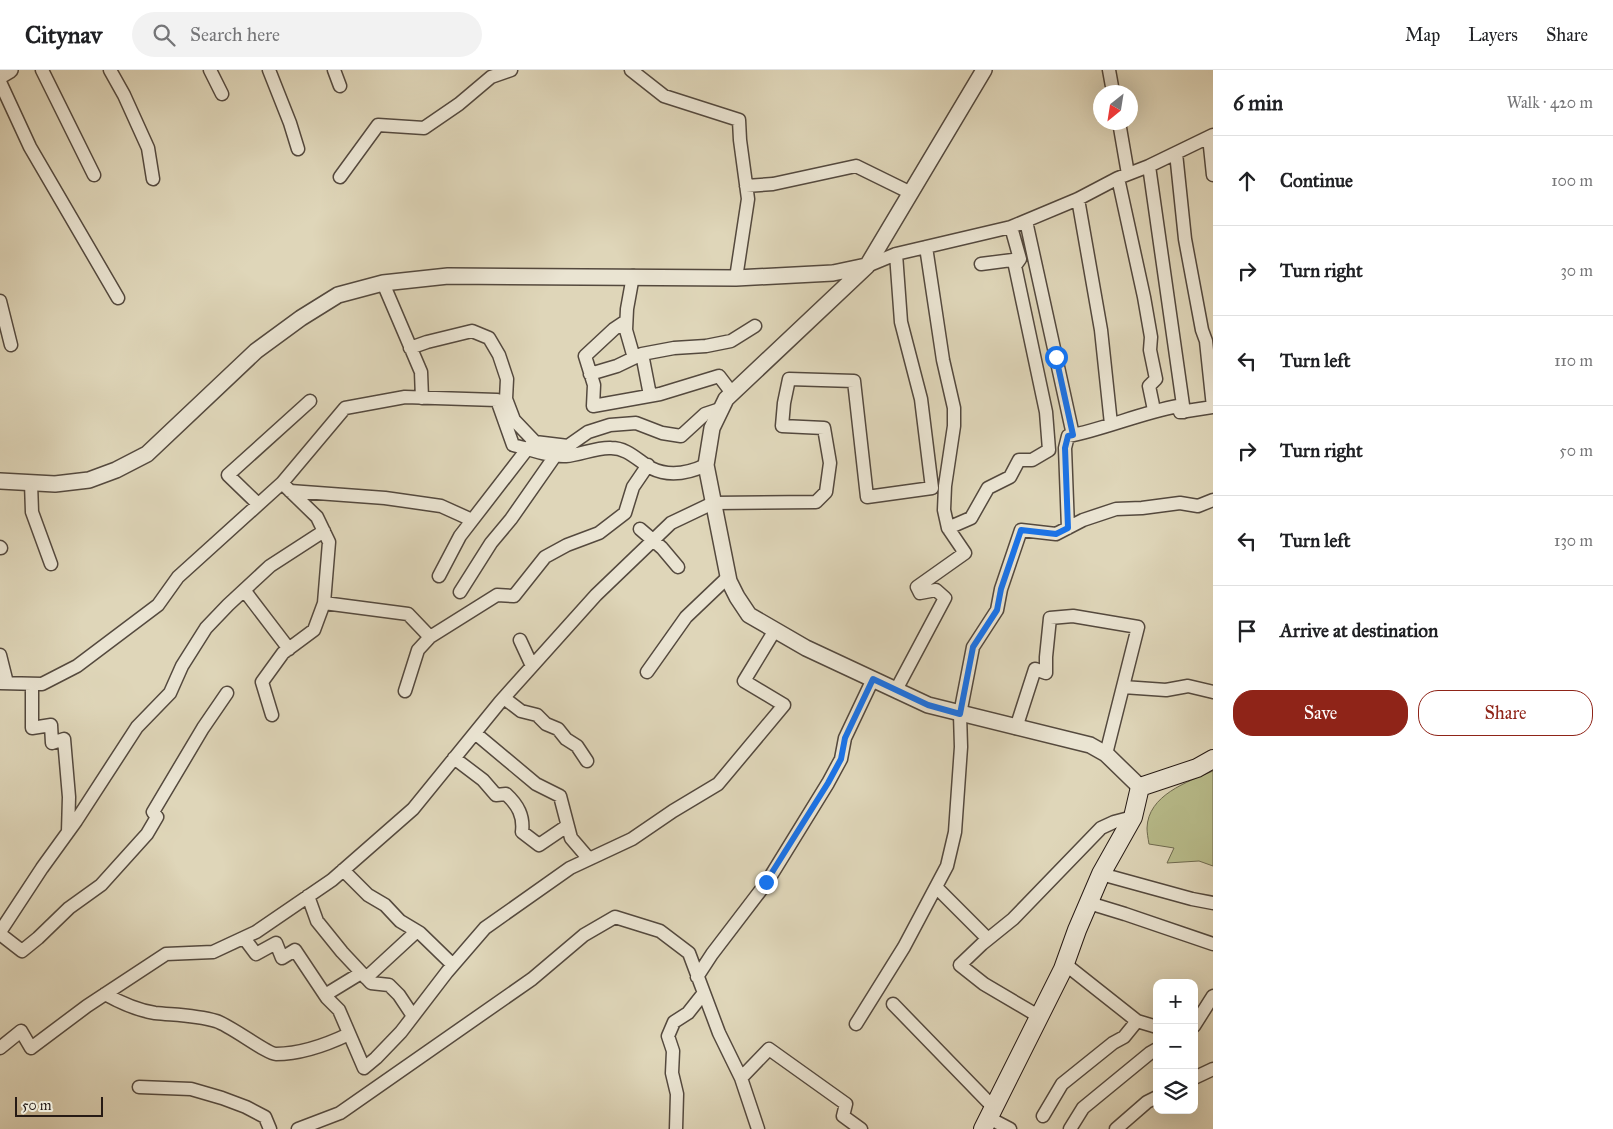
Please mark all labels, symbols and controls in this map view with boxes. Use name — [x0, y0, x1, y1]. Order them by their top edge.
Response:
search box — [132, 12, 482, 57]
text: Citynav — [25, 20, 102, 50]
icon: search — [150, 21, 178, 49]
text: Search here — [190, 23, 280, 46]
text: Map — [1405, 24, 1440, 46]
text: Layers — [1468, 24, 1518, 46]
text: Share — [1546, 24, 1588, 46]
north arrow — [1093, 85, 1138, 130]
text: 6 min — [1233, 90, 1283, 116]
text: Walk · 420 m — [1507, 93, 1593, 112]
icon: ahead — [1233, 167, 1261, 195]
text: Continue — [1280, 169, 1353, 192]
text: 100 m — [1551, 171, 1593, 190]
icon: right — [1233, 257, 1261, 285]
text: Turn right — [1280, 259, 1363, 282]
text: 30 m — [1560, 261, 1593, 280]
route start — [1045, 346, 1068, 369]
icon: left — [1233, 347, 1261, 375]
text: Turn left — [1280, 349, 1350, 372]
text: 110 m — [1554, 351, 1593, 370]
icon: right — [1233, 437, 1261, 465]
text: Turn right — [1280, 439, 1363, 462]
text: 50 m — [1559, 441, 1593, 460]
icon: left — [1233, 527, 1261, 555]
text: Turn left — [1280, 529, 1350, 552]
text: 130 m — [1554, 531, 1593, 550]
icon: arrive — [1233, 617, 1261, 645]
text: Arrive at destination — [1280, 619, 1438, 642]
button: Save — [1233, 690, 1408, 736]
button: Share — [1418, 690, 1593, 736]
route end — [755, 871, 778, 894]
map controls — [1153, 979, 1198, 1114]
button: + — [1153, 979, 1198, 1024]
button: − — [1153, 1024, 1198, 1069]
button: layers — [1153, 1069, 1198, 1114]
scale bar — [15, 1094, 102, 1117]
text: 50 m — [22, 1097, 51, 1114]

